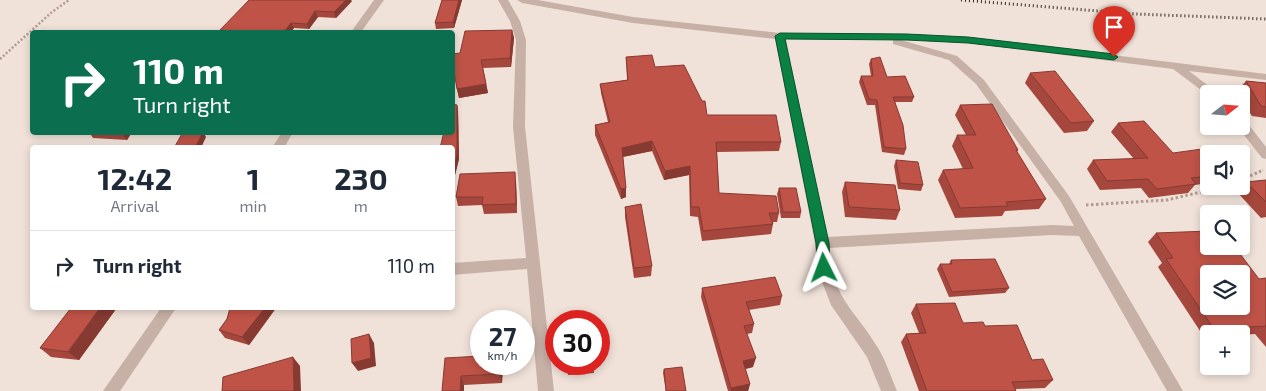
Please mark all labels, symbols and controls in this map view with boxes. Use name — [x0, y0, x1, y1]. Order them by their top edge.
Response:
pin — [1093, 6, 1135, 57]
icon: arrive — [1100, 13, 1128, 41]
text: 110 m — [133, 49, 224, 91]
icon: right — [50, 50, 115, 115]
north arrow — [1200, 85, 1250, 135]
map controls — [1200, 85, 1250, 375]
text: Turn right — [133, 91, 231, 117]
button: sound — [1200, 145, 1250, 195]
text: 12:42 — [97, 160, 172, 196]
text: 1 — [247, 160, 260, 196]
text: 230 — [334, 160, 388, 196]
text: Arrival — [110, 196, 159, 215]
text: min — [239, 196, 267, 215]
text: m — [354, 196, 368, 215]
button: search — [1200, 205, 1250, 255]
position arrow — [797, 241, 849, 293]
icon: right — [50, 252, 78, 280]
text: Turn right — [93, 254, 181, 277]
text: 110 m — [388, 254, 435, 277]
button: layers — [1200, 265, 1250, 315]
speed limit sign: 30 — [545, 310, 610, 375]
text: 27 — [489, 321, 516, 351]
button: + — [1200, 325, 1250, 375]
text: km/h — [488, 348, 517, 362]

